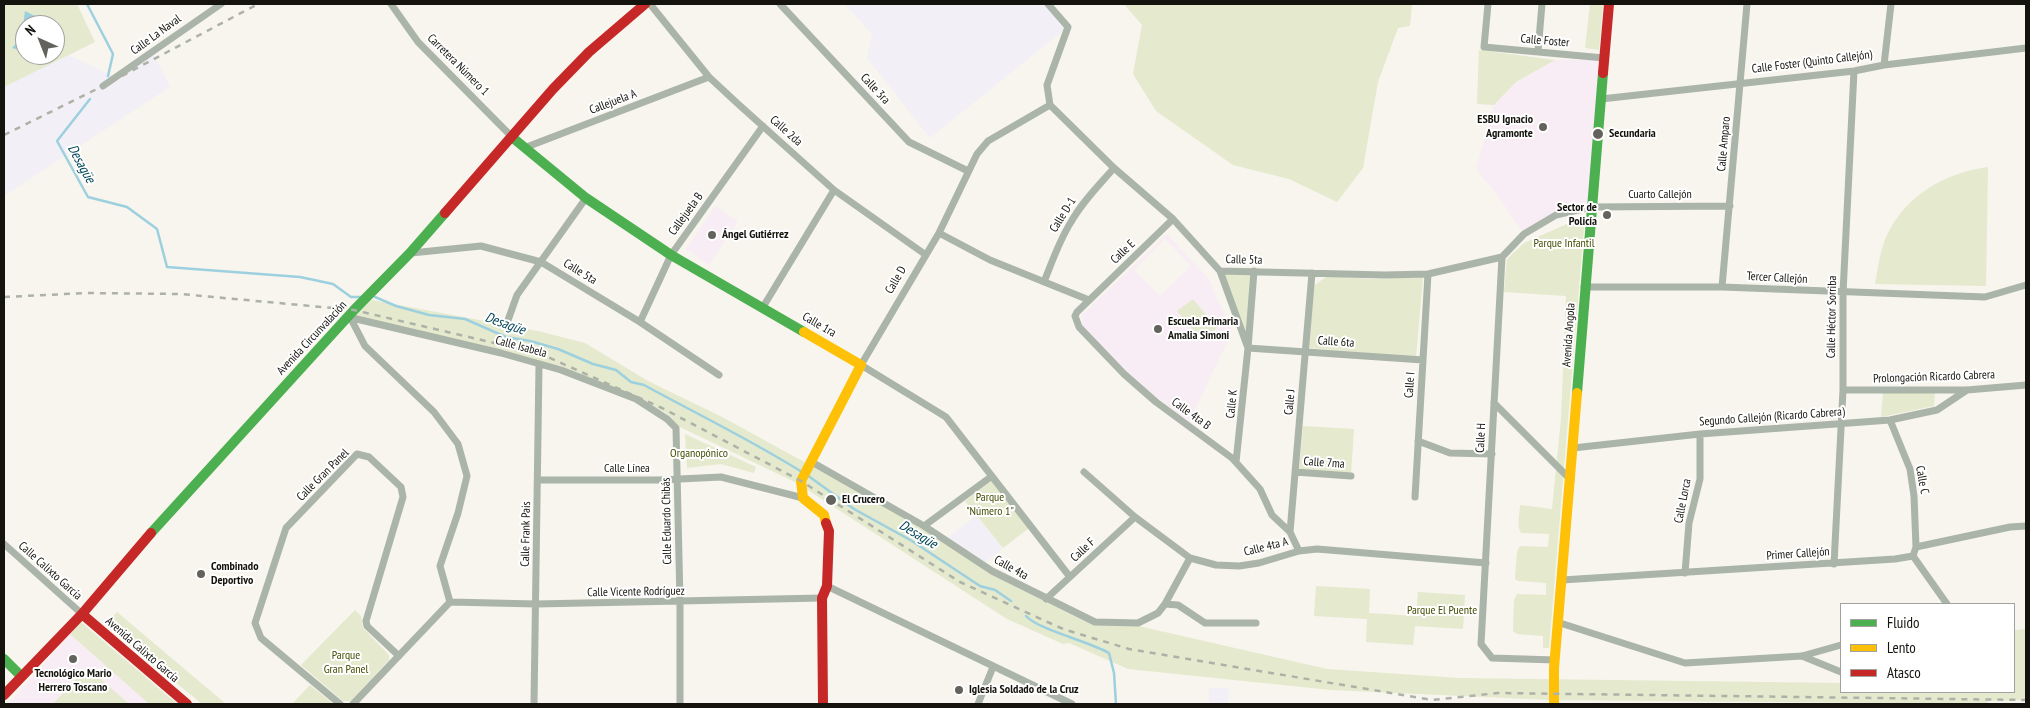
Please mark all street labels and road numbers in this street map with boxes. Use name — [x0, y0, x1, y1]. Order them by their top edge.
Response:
street label: Calle La Naval — [128, 12, 184, 58]
street label: Carretera Número 1 — [424, 31, 492, 99]
street label: Calle Foster — [1520, 32, 1570, 50]
street label: Calle Foster (Quinto Callejón) — [1751, 47, 1873, 77]
street label: Calle 3ra — [857, 71, 893, 107]
street label: Callejuela A — [587, 86, 639, 118]
street label: Calle 2da — [767, 113, 805, 149]
street label: Calle Amparo — [1714, 116, 1734, 172]
street label: Cuarto Callejón — [1628, 188, 1692, 202]
street label: Callejuela B — [666, 190, 706, 238]
street label: Calle D-1 — [1047, 195, 1079, 235]
street label: Calle E — [1108, 237, 1138, 267]
street label: Calle 5ta — [1226, 252, 1262, 268]
street label: Calle 5ta — [561, 256, 599, 288]
street label: Calle D — [882, 264, 910, 296]
street label: Tercer Callejón — [1746, 269, 1808, 287]
street label: Calle Héctor Sorriba — [1824, 276, 1840, 358]
street label: Avenida Circunvalación — [274, 298, 350, 378]
street label: Avenida Angola — [1560, 302, 1578, 368]
street label: Calle 1ra — [799, 310, 839, 340]
street label: Calle Isabela — [494, 333, 548, 361]
street label: Calle 6ta — [1317, 334, 1355, 350]
street label: Prolongación Ricardo Cabrera — [1873, 368, 1995, 386]
street label: Calle I — [1402, 372, 1418, 398]
street label: Calle J — [1282, 388, 1298, 416]
street label: Calle K — [1223, 389, 1241, 419]
street label: Calle 4ta B — [1169, 395, 1213, 433]
street label: Segundo Callejón (Ricardo Cabrera) — [1699, 405, 1845, 429]
street label: Calle H — [1473, 423, 1489, 453]
street label: Calle Gran Panel — [294, 446, 352, 504]
street label: Calle 7ma — [1303, 454, 1345, 472]
street label: Calle Línea — [604, 462, 650, 476]
street label: Calle C — [1912, 465, 1932, 495]
street label: Calle Eduardo Chibás — [659, 477, 675, 565]
street label: Calle Lorca — [1672, 477, 1694, 525]
street label: Calle Frank Pais — [518, 501, 534, 567]
street label: Calle F — [1068, 535, 1098, 565]
street label: Calle 4ta A — [1242, 535, 1290, 559]
street label: Calle Calixto García — [15, 539, 85, 603]
street label: Primer Callejón — [1766, 545, 1830, 563]
street label: Calle 4ta — [991, 553, 1031, 583]
street label: Calle Vicente Rodríguez — [587, 584, 685, 600]
street label: Avenida Calixto García — [102, 614, 182, 686]

